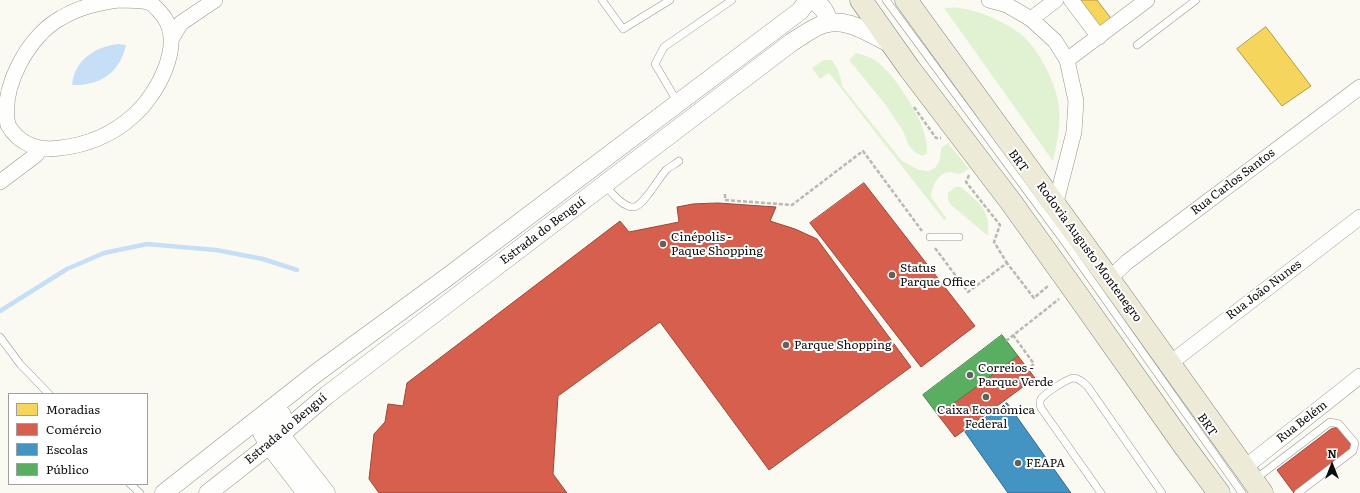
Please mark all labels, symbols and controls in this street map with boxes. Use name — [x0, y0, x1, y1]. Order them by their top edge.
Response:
street label: Rua Carlos Santos — [1188, 146, 1278, 218]
street label: BRT — [1005, 147, 1031, 175]
street label: Rodovia Augusto Montenegro — [1033, 179, 1145, 325]
street label: Estrada do Benguí — [498, 194, 588, 268]
place label: Cinépolis - Paque Shopping — [671, 230, 763, 258]
marker: Cinépolis - Paque Shopping — [658, 239, 668, 249]
street label: Rua João Nunes — [1224, 257, 1304, 323]
place label: Status Parque Office — [900, 261, 976, 289]
marker: Status Parque Office — [887, 270, 897, 280]
place label: Parque Shopping — [794, 338, 892, 352]
marker: Parque Shopping — [781, 340, 791, 350]
place label: Correios - Parque Verde — [978, 361, 1053, 389]
marker: Correios - Parque Verde — [965, 370, 975, 380]
street label: Estrada do Benguí — [242, 390, 330, 468]
marker: Caixa Econômica Federal — [981, 392, 991, 402]
legend — [8, 393, 148, 485]
street label: Rua Belém — [1274, 398, 1330, 446]
text: Moradias — [46, 400, 100, 418]
place label: Caixa Econômica Federal — [937, 403, 1035, 431]
street label: BRT — [1194, 411, 1220, 439]
text: Comércio — [46, 420, 102, 438]
text: Escolas — [46, 440, 88, 458]
north arrow — [1312, 445, 1352, 485]
text: N — [1327, 445, 1337, 461]
place label: FEAPA — [1026, 456, 1065, 470]
marker: FEAPA — [1013, 458, 1023, 468]
text: Público — [46, 460, 89, 478]

